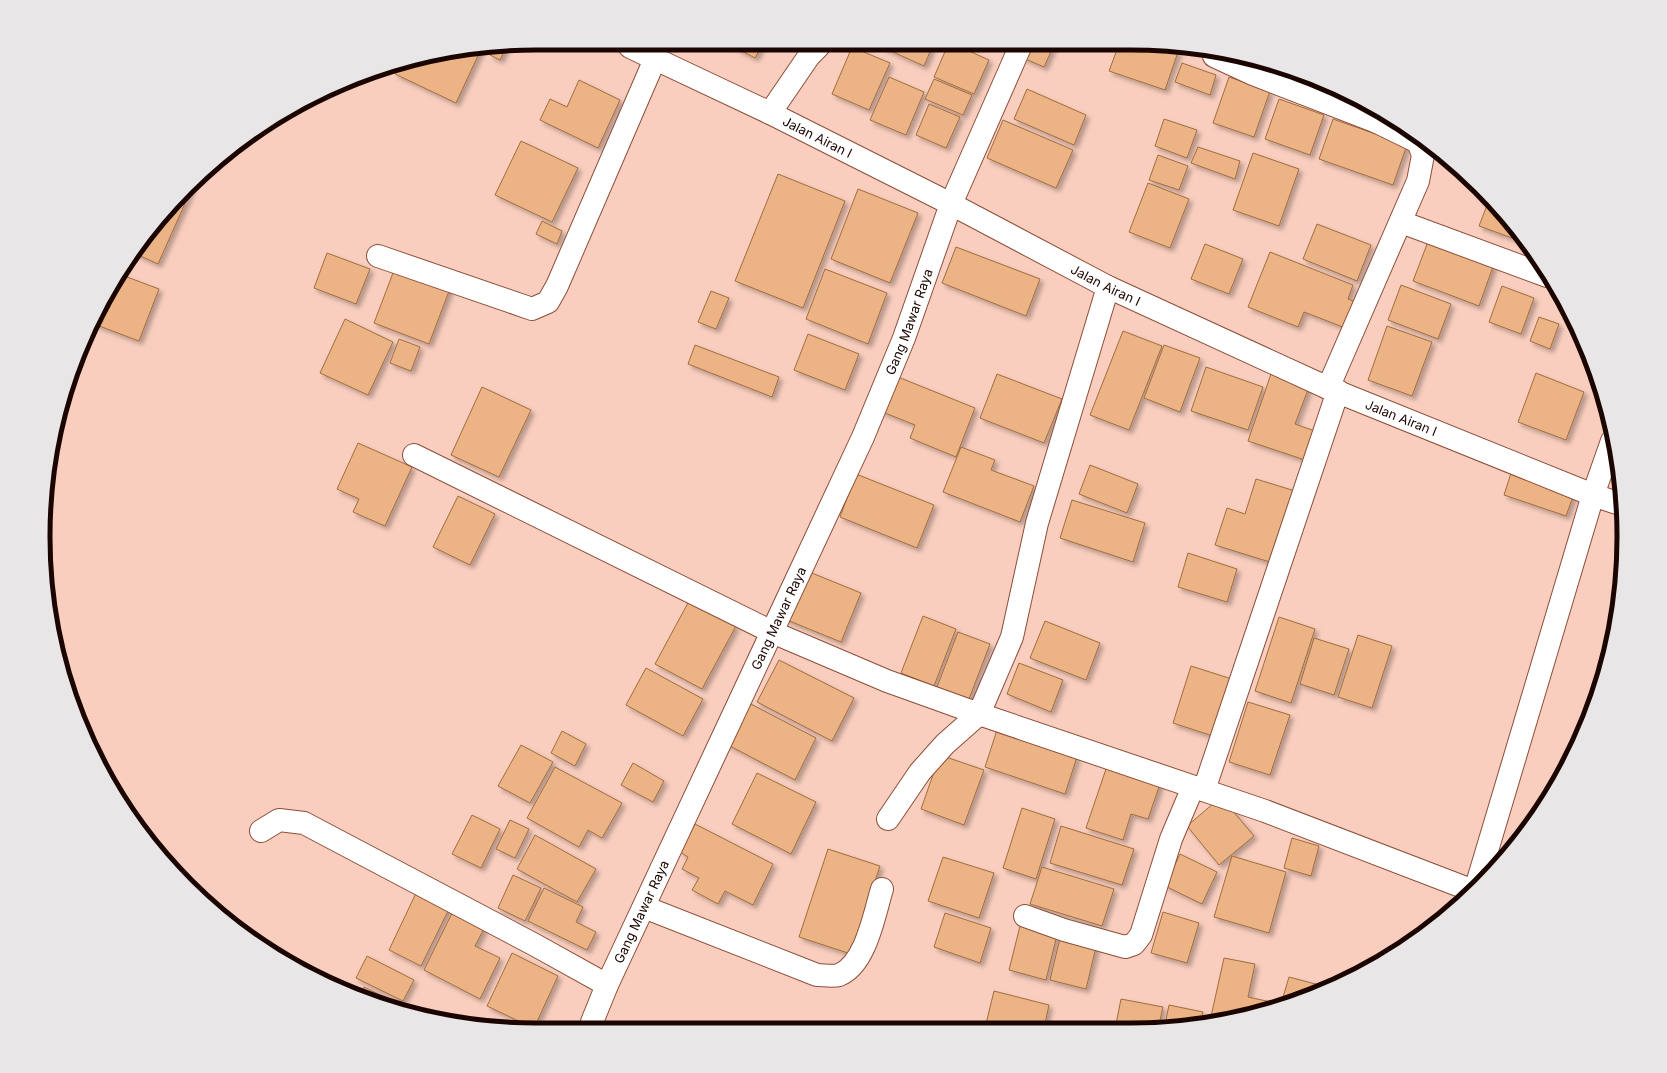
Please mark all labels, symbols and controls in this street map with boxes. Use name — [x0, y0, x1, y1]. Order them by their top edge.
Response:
street label: Jalan Airan I — [780, 113, 855, 161]
street label: Jalan Airan I — [1068, 261, 1143, 309]
street label: Gang Mawar Raya — [882, 267, 936, 377]
street label: Jalan Airan I — [1363, 396, 1439, 439]
street label: Gang Mawar Raya — [747, 564, 809, 672]
street label: Gang Mawar Raya — [610, 858, 672, 966]

